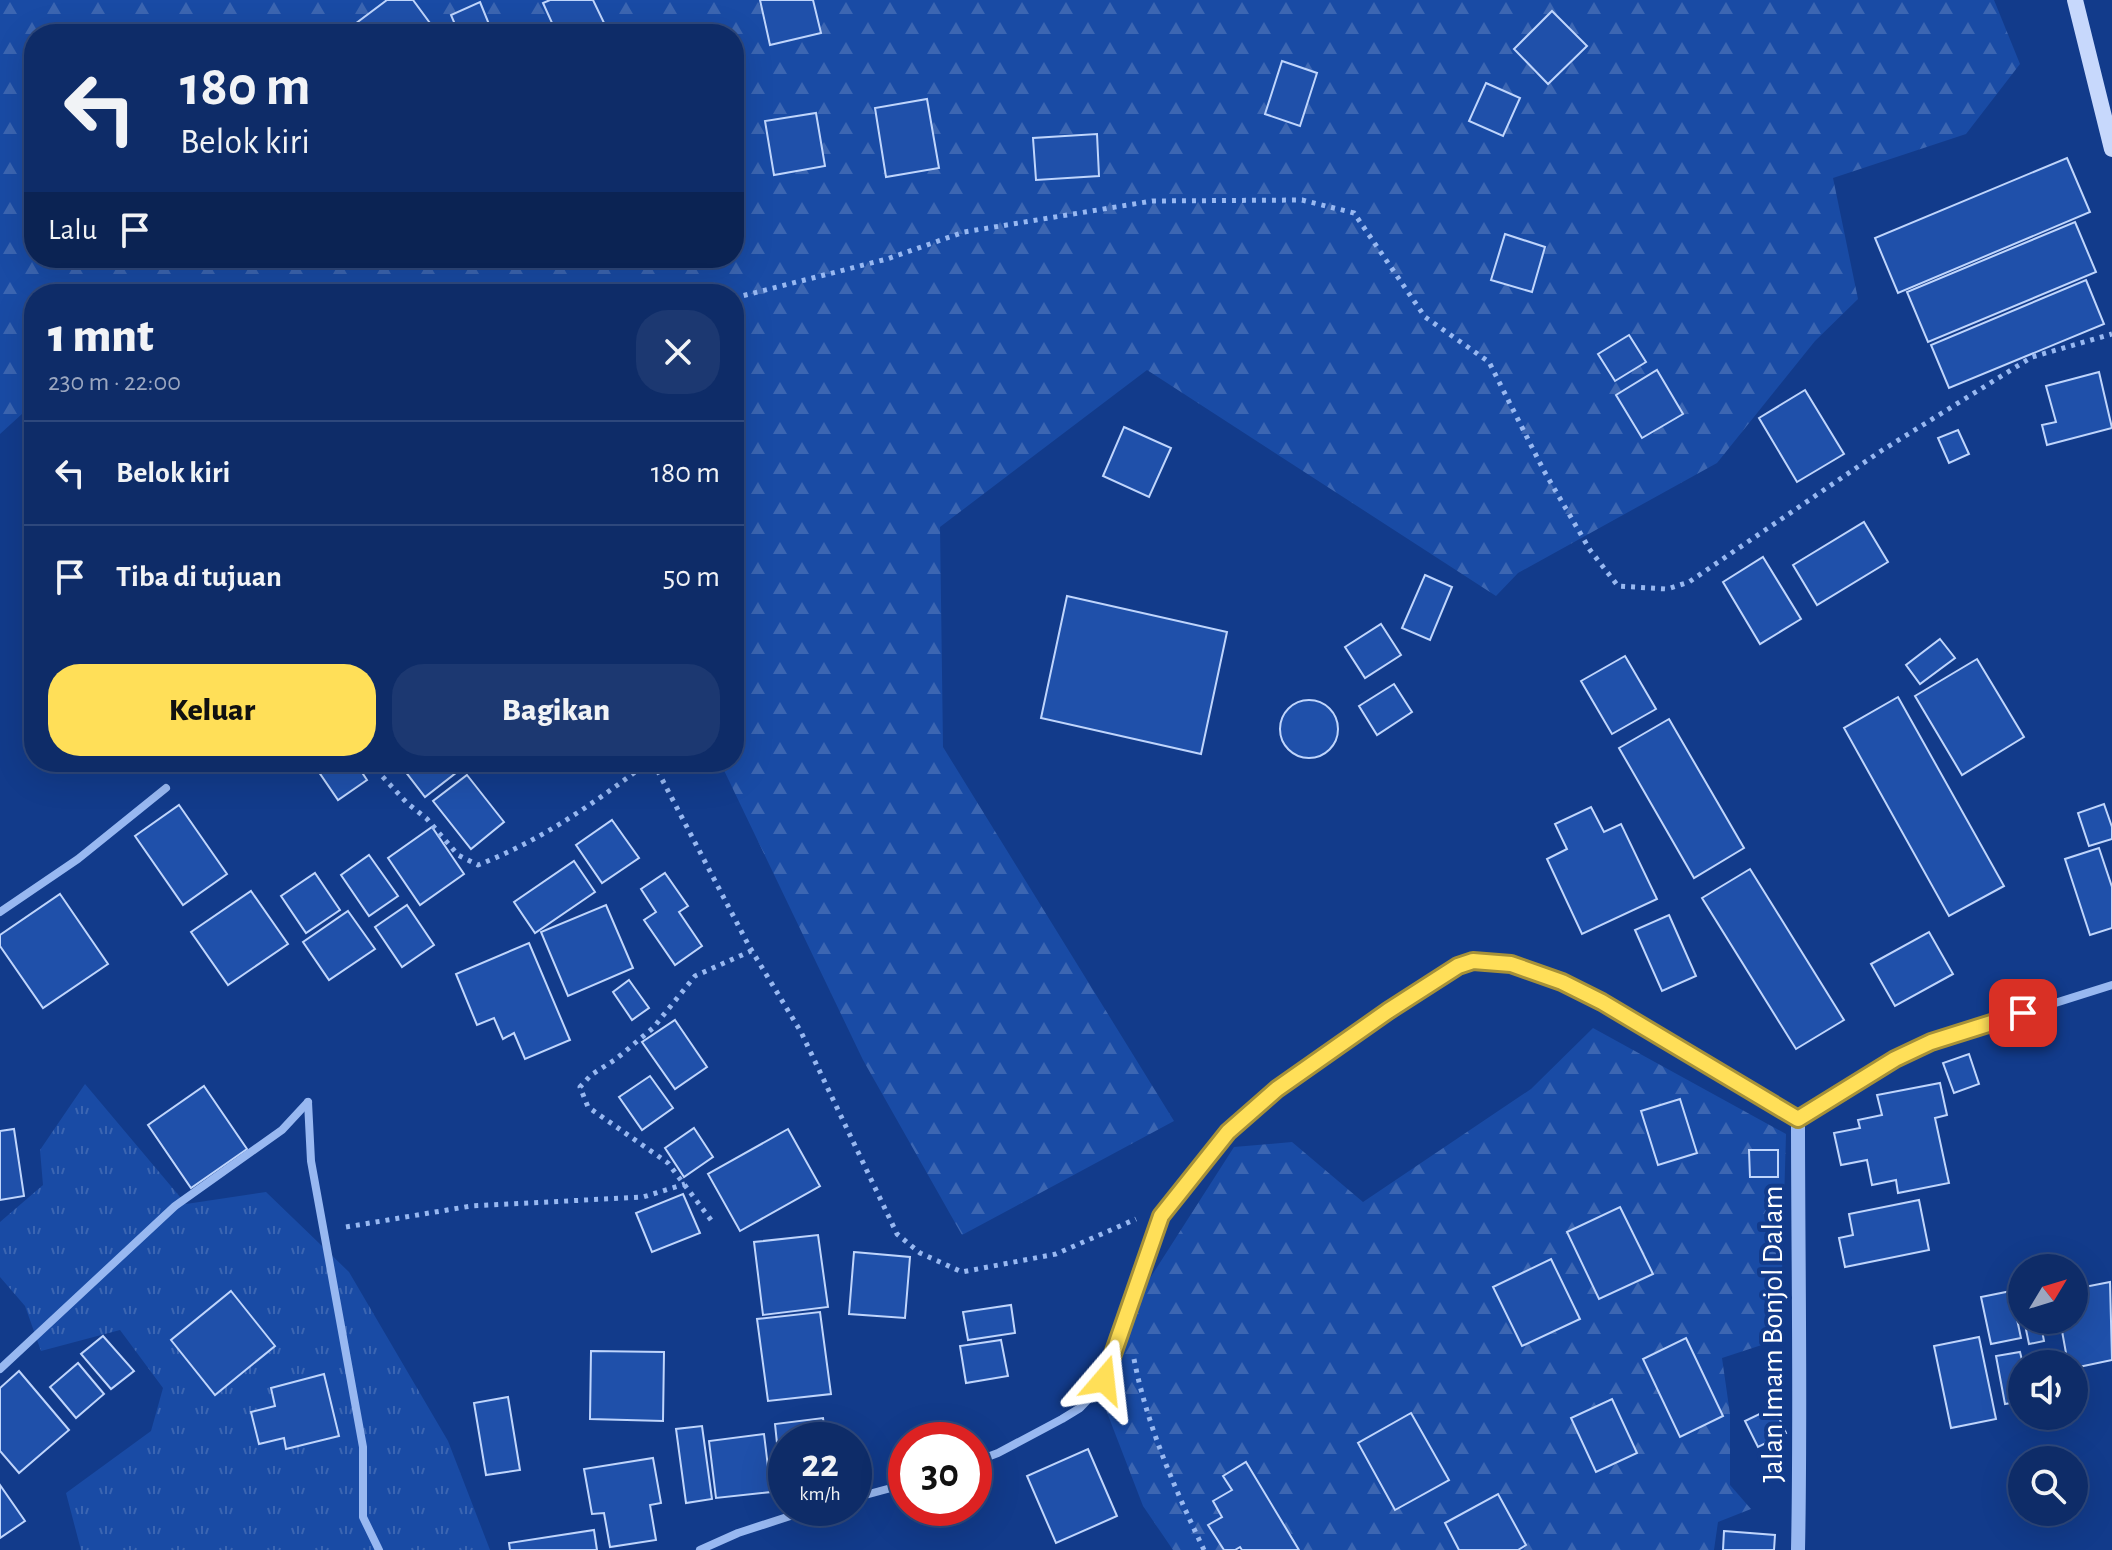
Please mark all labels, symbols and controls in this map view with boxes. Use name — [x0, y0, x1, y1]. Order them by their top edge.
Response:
icon: left — [48, 56, 152, 160]
text: 180 m — [180, 59, 311, 115]
text: Belok kiri — [180, 124, 310, 160]
icon: arrive — [113, 208, 157, 252]
text: Lalu — [48, 215, 97, 245]
button: close — [636, 310, 720, 394]
text: 1 mnt — [48, 313, 154, 361]
text: 230 m · 22:00 — [48, 369, 181, 395]
icon: left — [48, 451, 92, 495]
text: Belok kiri — [116, 458, 230, 488]
text: 180 m — [651, 458, 720, 488]
icon: arrive — [48, 555, 92, 599]
text: Tiba di tujuan — [116, 562, 282, 592]
text: 50 m — [663, 562, 720, 592]
button: Keluar — [48, 664, 376, 756]
button: Bagikan — [392, 664, 720, 756]
pin — [1989, 979, 2057, 1047]
icon: arrive — [2001, 991, 2045, 1035]
street label: Jalan Imam Bonjol Dalam — [1758, 1185, 1788, 1483]
north arrow — [2008, 1254, 2088, 1334]
map controls — [2008, 1254, 2088, 1526]
position arrow — [1062, 1338, 1146, 1422]
button: sound — [2008, 1350, 2088, 1430]
speed limit sign: 30 — [888, 1422, 992, 1526]
text: 22 — [801, 1444, 839, 1484]
button: search — [2008, 1446, 2088, 1526]
text: km/h — [799, 1484, 841, 1504]

